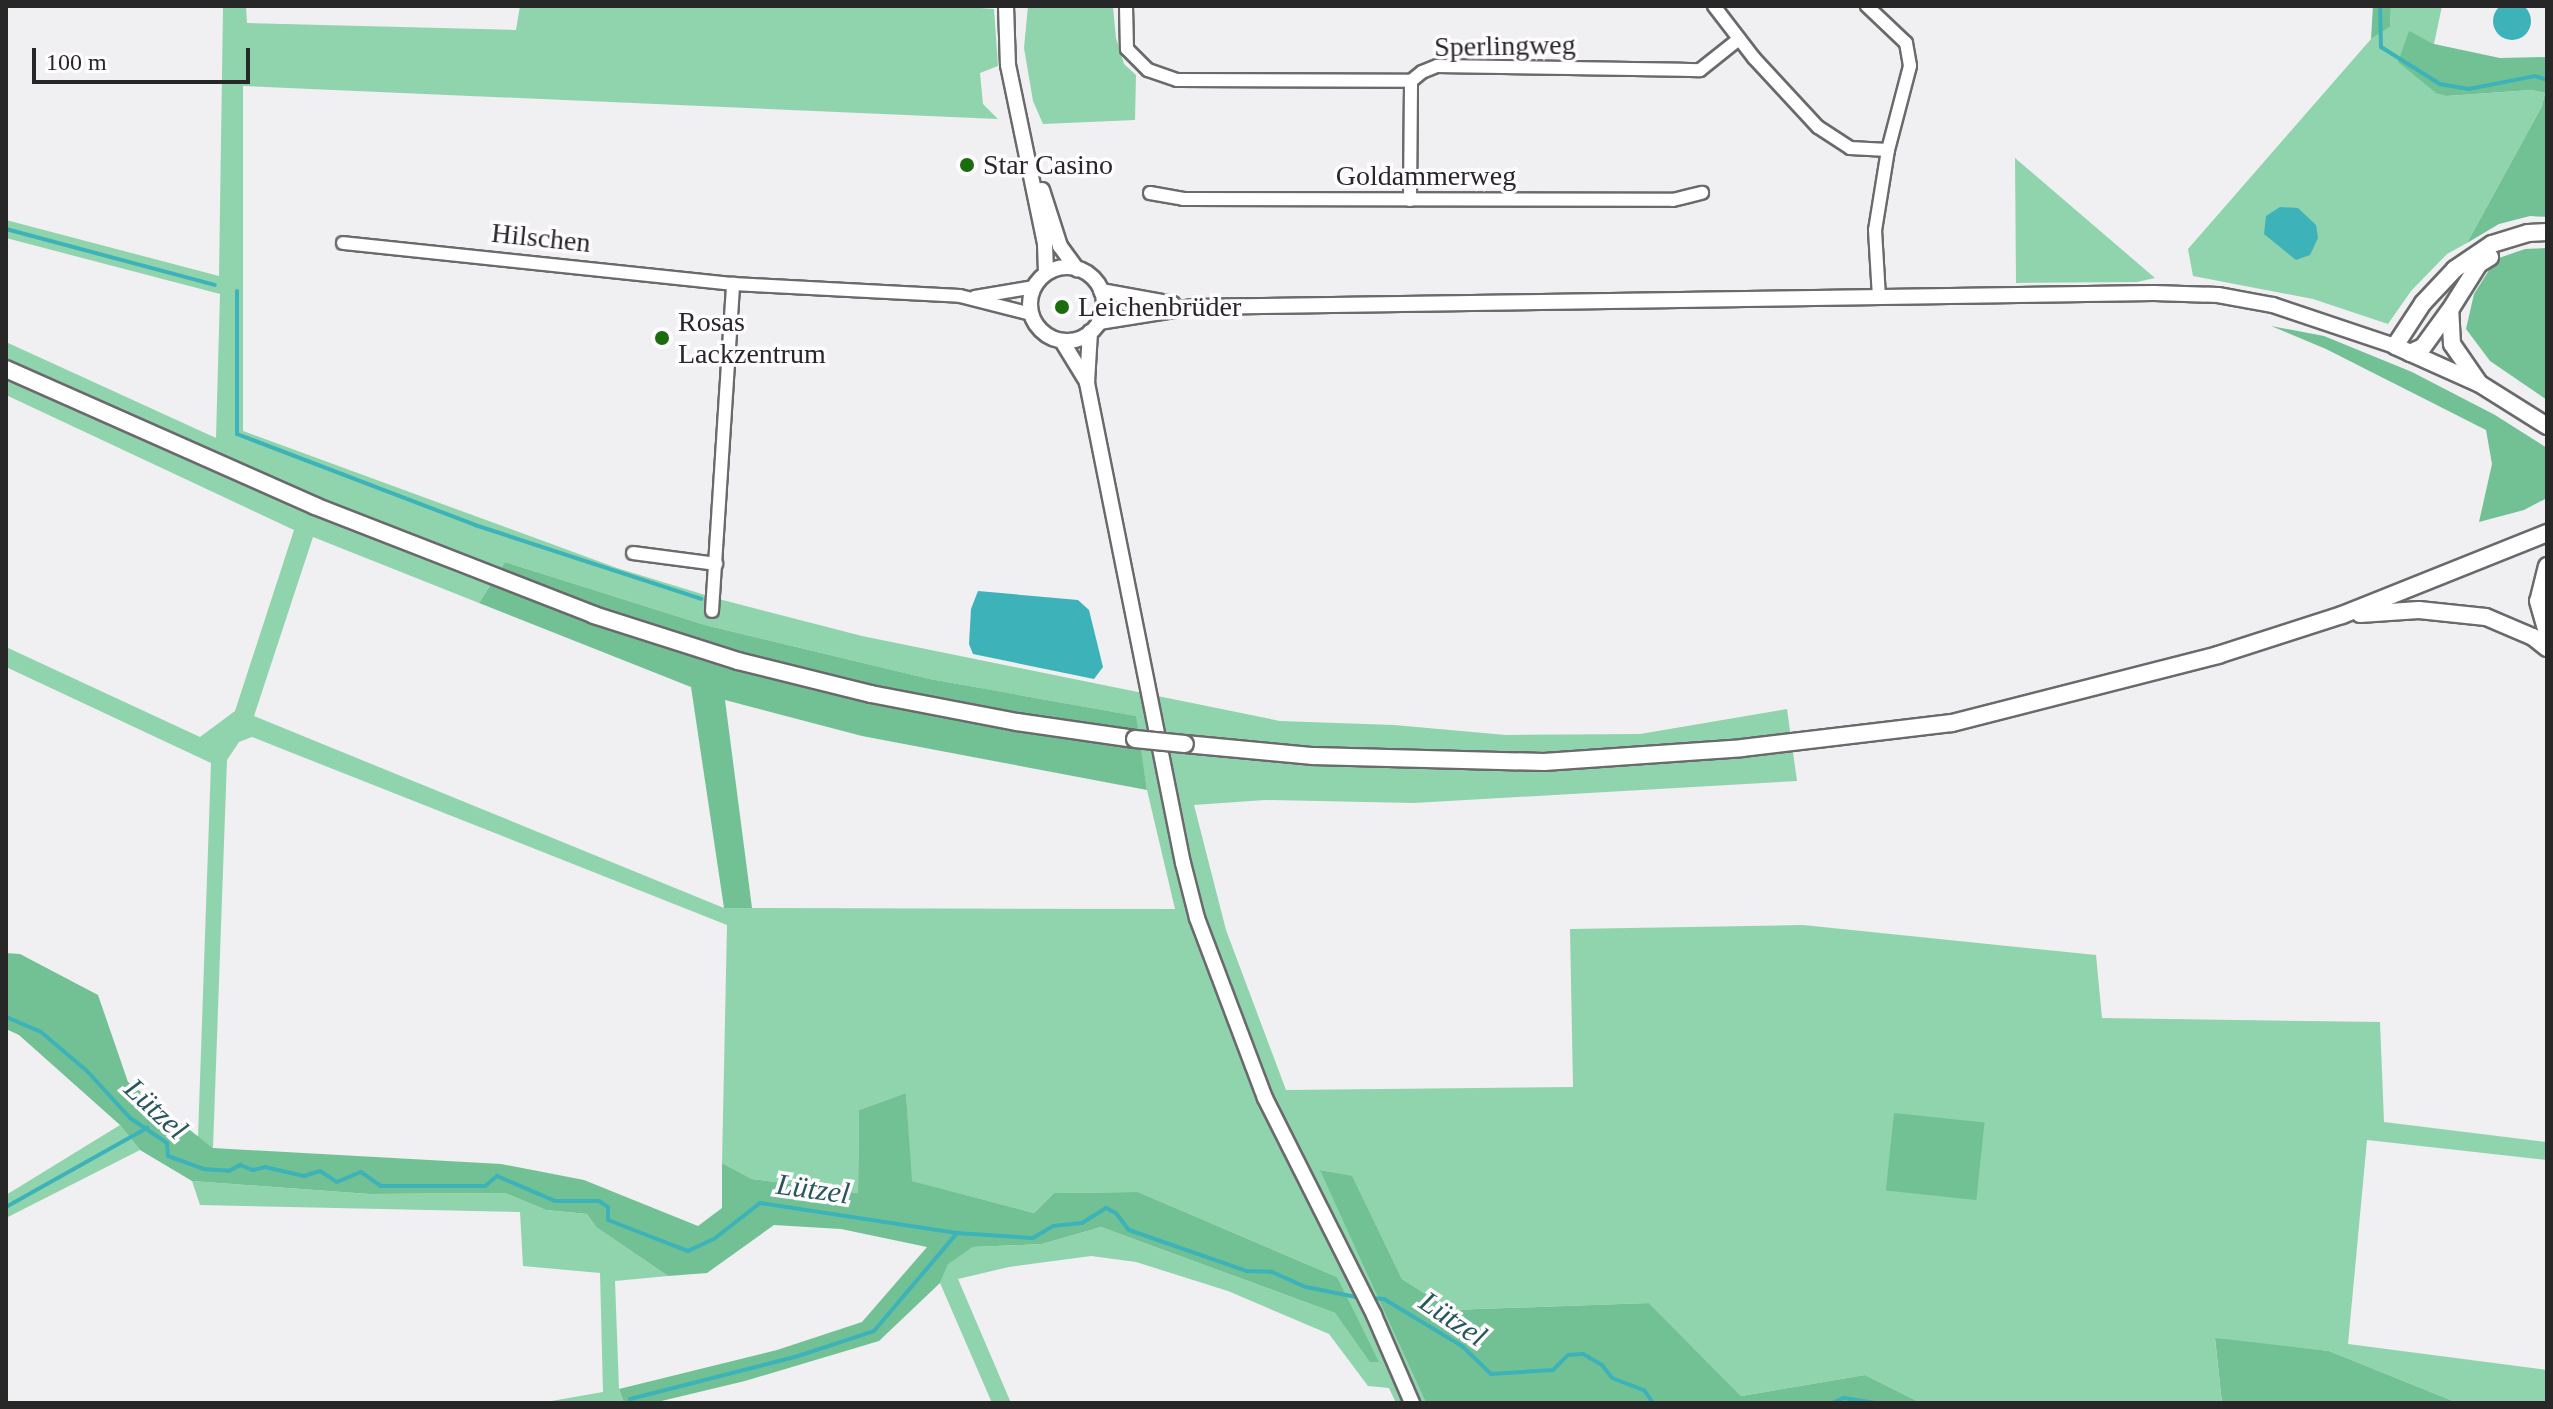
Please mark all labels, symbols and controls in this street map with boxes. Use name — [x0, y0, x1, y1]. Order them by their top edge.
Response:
street label: Sperlingweg — [1434, 28, 1576, 64]
scale bar — [36, 32, 254, 82]
text: 100 m — [46, 49, 107, 75]
place label: Star Casino — [983, 148, 1113, 182]
marker: Star Casino — [958, 156, 976, 174]
street label: Goldammerweg — [1336, 159, 1516, 193]
street label: Hilschen — [490, 216, 592, 260]
place label: Leichenbrüder — [1078, 290, 1241, 324]
marker: Leichenbrüder — [1053, 298, 1071, 316]
place label: Rosas Lackzentrum — [678, 305, 826, 371]
marker: Rosas Lackzentrum — [653, 329, 671, 347]
water label: Lützel — [117, 1071, 195, 1147]
water label: Lützel — [774, 1166, 852, 1212]
water label: Lützel — [1413, 1284, 1493, 1354]

